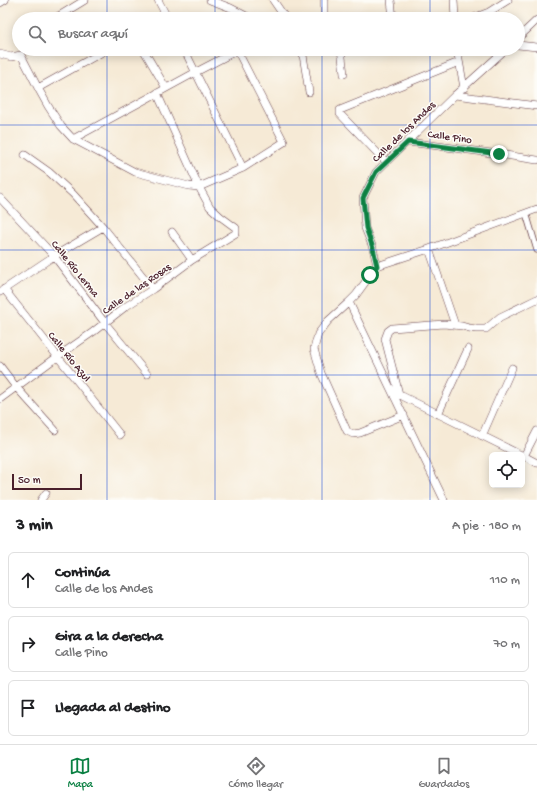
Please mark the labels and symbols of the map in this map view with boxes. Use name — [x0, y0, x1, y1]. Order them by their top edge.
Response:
street label: Calle de los Andes — [371, 99, 439, 165]
street label: Calle Pino — [427, 129, 473, 147]
route end — [490, 145, 508, 163]
street label: Calle Río Lerma — [48, 239, 101, 301]
street label: Calle de las Rosas — [101, 261, 174, 318]
route start — [361, 266, 379, 284]
street label: Calle Río Azul — [45, 330, 93, 385]
scale bar — [12, 472, 82, 491]

